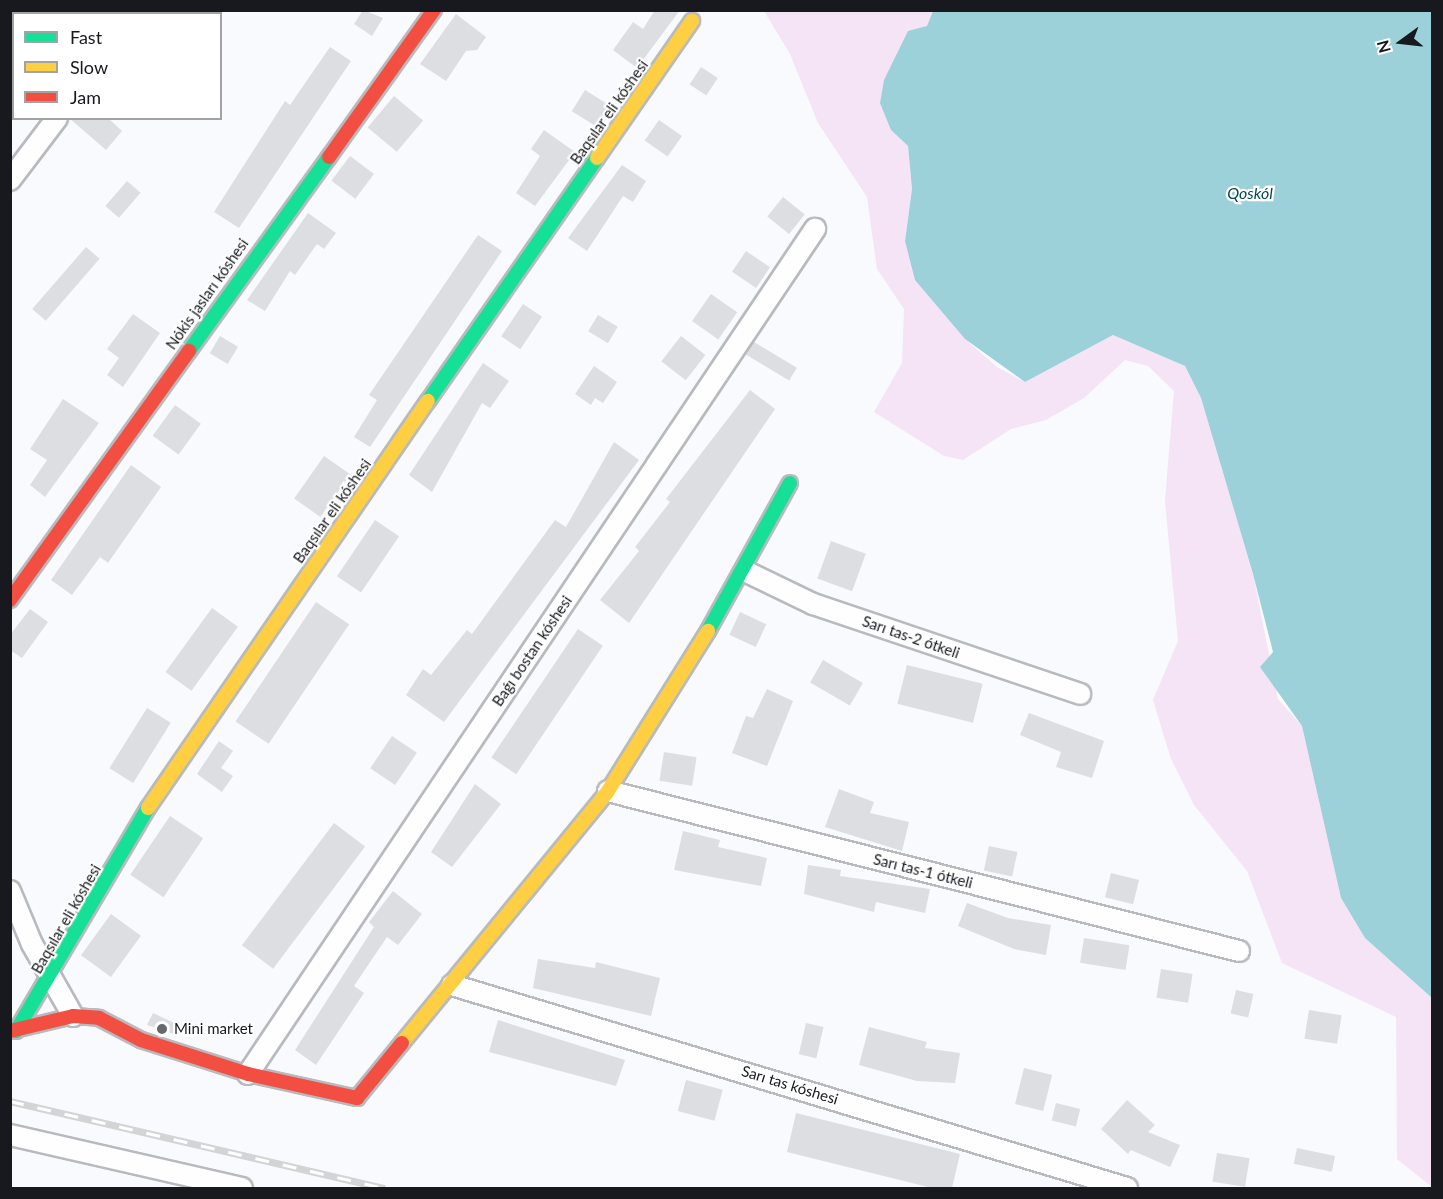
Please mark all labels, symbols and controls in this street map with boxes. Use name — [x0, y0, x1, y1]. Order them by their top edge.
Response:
legend — [12, 12, 222, 120]
north arrow — [1371, 12, 1431, 72]
text: Fast — [70, 26, 102, 48]
text: N — [1372, 38, 1394, 55]
text: Slow — [70, 56, 108, 78]
street label: Baqsılar eli kóshesi — [566, 56, 652, 168]
text: Jam — [70, 86, 101, 108]
water label: Qoskól — [1227, 183, 1273, 203]
street label: Nókis jasları kóshesi — [162, 235, 252, 353]
street label: Baqsılar eli kóshesi — [289, 455, 375, 567]
street label: Baǵı bostan kóshesi — [488, 592, 576, 710]
street label: Sarı tas-2 ótkeli — [860, 612, 962, 662]
street label: Sarı tas-1 ótkeli — [871, 850, 975, 892]
street label: Baqsılar eli kóshesi — [27, 861, 105, 977]
place label: Mini market — [174, 1020, 253, 1038]
marker: Mini market — [155, 1022, 169, 1036]
street label: Sarı tas kóshesi — [739, 1062, 841, 1108]

